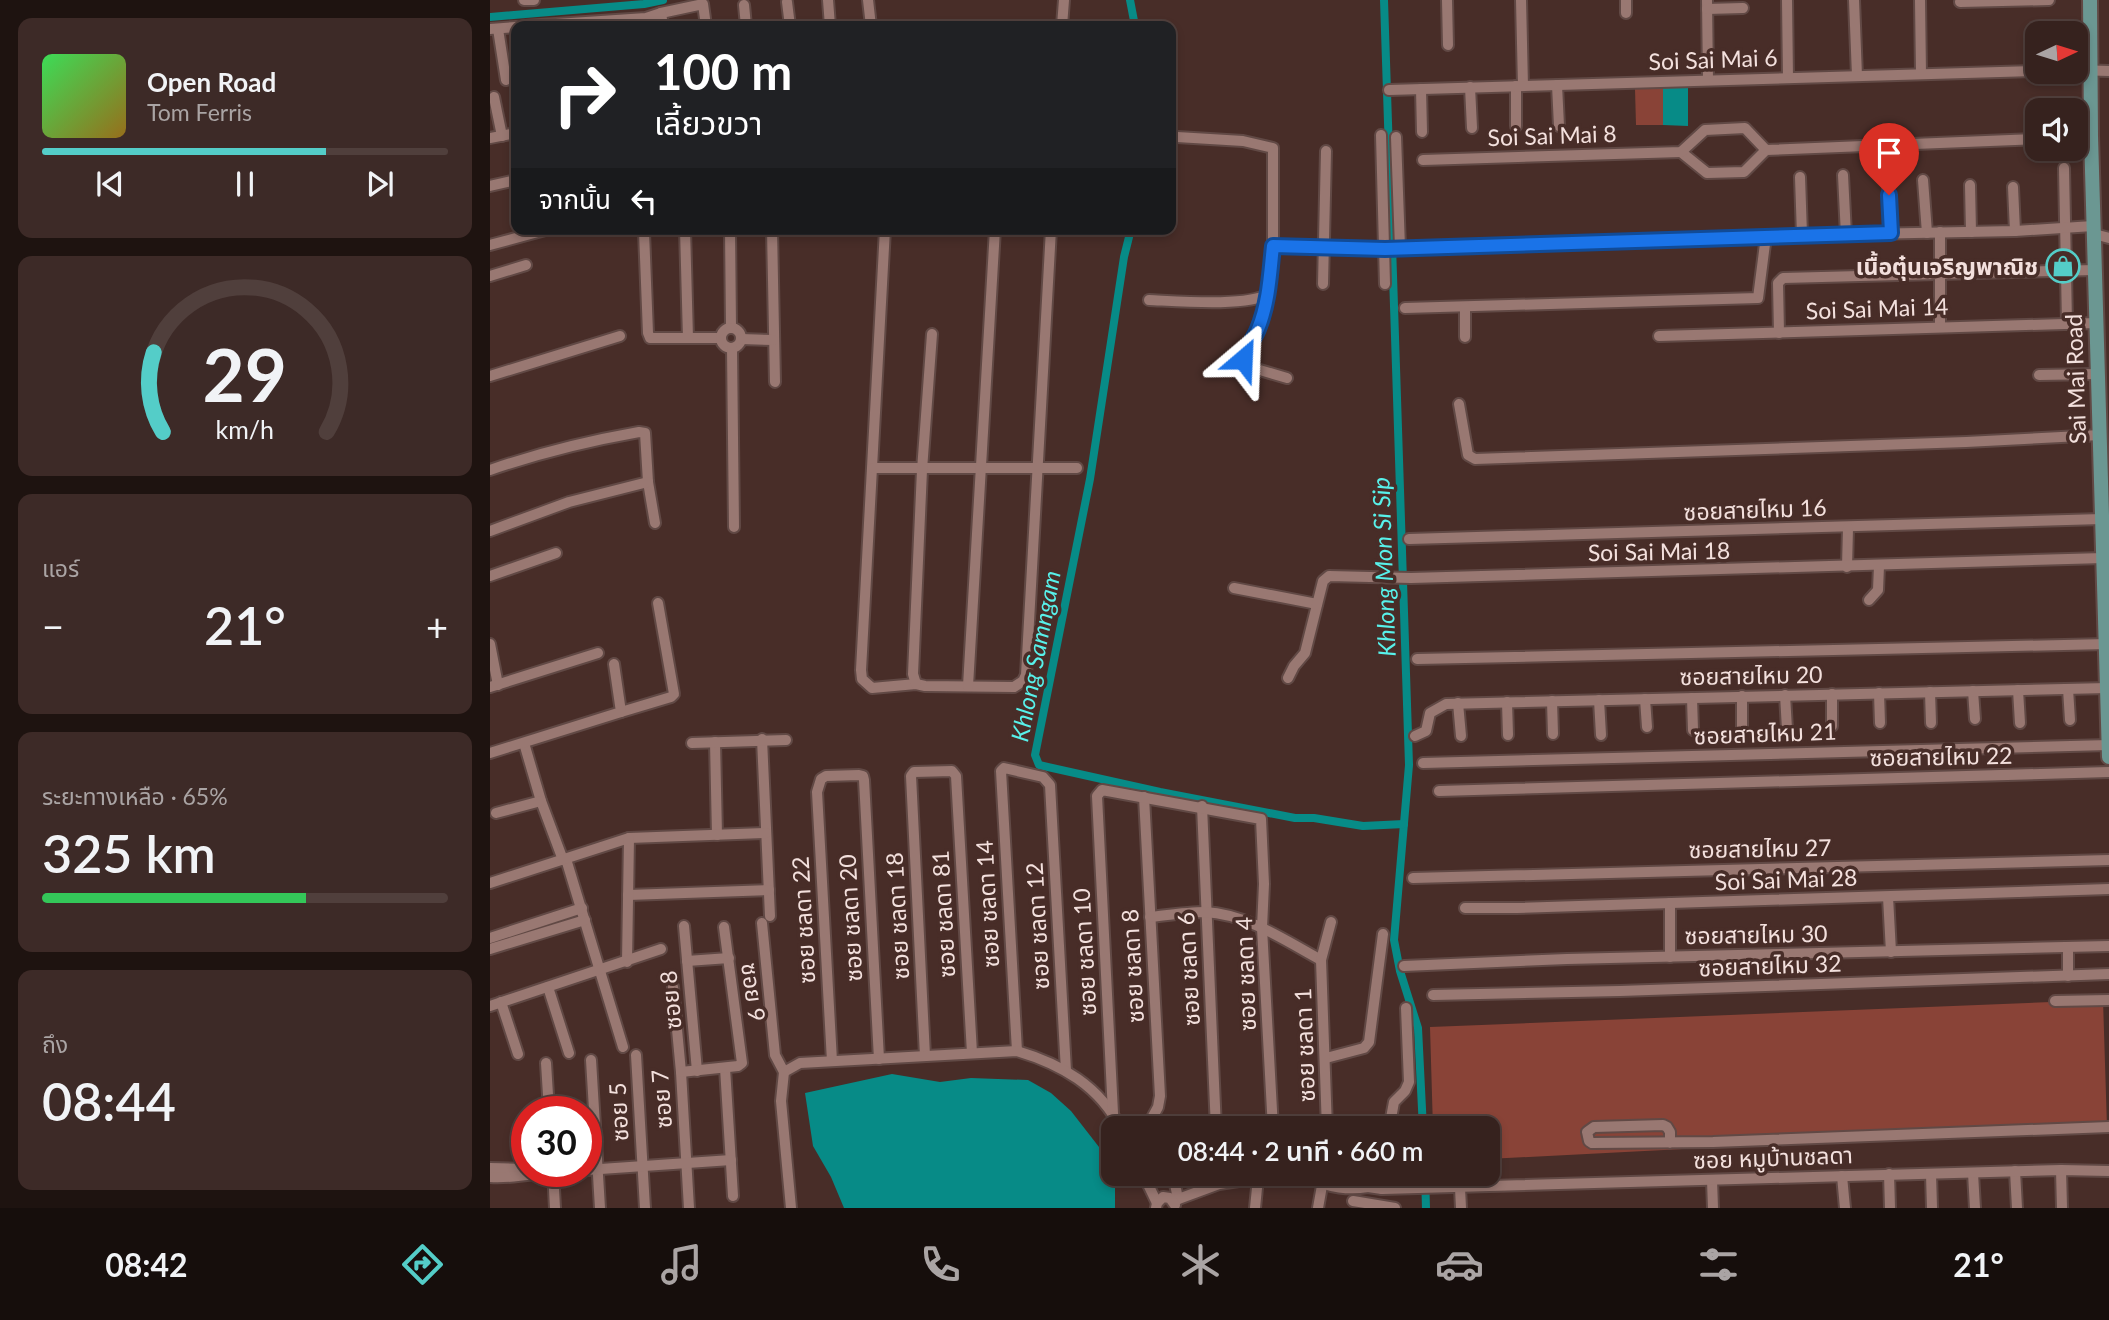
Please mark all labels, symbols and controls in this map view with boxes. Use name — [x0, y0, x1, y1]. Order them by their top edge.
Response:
north arrow — [2025, 21, 2088, 84]
map controls — [2025, 21, 2088, 161]
text: 100 m — [654, 42, 792, 100]
street label: Soi Sai Mai 6 — [1648, 43, 1778, 75]
icon: right — [539, 49, 630, 140]
text: Open Road — [147, 66, 276, 98]
text: Tom Ferris — [147, 98, 252, 126]
button: sound — [2025, 98, 2088, 161]
text: เลี้ยวขวา — [654, 103, 762, 142]
street label: Soi Sai Mai 8 — [1487, 119, 1617, 151]
pin — [1859, 123, 1919, 195]
icon: arrive — [1870, 134, 1908, 172]
icon: previous — [91, 165, 129, 203]
icon: pause — [226, 165, 264, 203]
icon: next — [361, 165, 399, 203]
icon: left — [625, 182, 663, 220]
text: จากนั้น — [539, 183, 611, 215]
shop icon: เนื้อตุ๋นเจริญพาณิช — [2044, 247, 2082, 285]
place label: เนื้อตุ๋นเจริญพาณิช — [1856, 251, 2038, 281]
street label: Soi Sai Mai 14 — [1805, 292, 1949, 324]
street label: Sai Mai Road — [2059, 314, 2091, 444]
position arrow — [1206, 322, 1280, 396]
text: 29 — [203, 330, 287, 418]
text: km/h — [216, 414, 274, 444]
water label: Khlong Mon Si Sip — [1365, 477, 1401, 657]
street label: ซอยสายไหม 16 — [1683, 493, 1827, 525]
street label: Soi Sai Mai 18 — [1587, 536, 1731, 566]
text: แอร์ — [42, 554, 79, 582]
water label: Khlong Samngam — [1004, 568, 1066, 744]
text: 21° — [204, 594, 286, 656]
text: − — [42, 603, 64, 649]
text: + — [426, 603, 448, 649]
street label: ซอยสายไหม 20 — [1679, 660, 1823, 690]
street label: ซอยสายไหม 21 — [1693, 717, 1837, 749]
street label: ซอยสายไหม 22 — [1869, 741, 2013, 771]
text: ระยะทางเหลือ · 65% — [42, 782, 228, 810]
text: 325 km — [42, 822, 216, 884]
street label: ซอยสายไหม 27 — [1688, 833, 1832, 863]
street label: ซอย ชลดา 14 — [970, 840, 1004, 968]
street label: ซอย ชลดา 81 — [926, 850, 960, 978]
street label: ซอย ชลดา 18 — [880, 852, 914, 980]
street label: ซอย ชลดา 20 — [833, 854, 867, 982]
street label: ซอย ชลดา 22 — [786, 856, 820, 984]
street label: ซอย ชลดา 12 — [1020, 862, 1054, 990]
street label: Soi Sai Mai 28 — [1714, 863, 1858, 895]
street label: ซอย ชลดา 10 — [1067, 888, 1101, 1016]
street label: ซอย ชลดา 8 — [1115, 908, 1149, 1024]
street label: ซอย ชลดา 6 — [1171, 911, 1205, 1027]
street label: ซอย ชลดา 4 — [1229, 917, 1261, 1031]
street label: ซอยสายไหม 30 — [1684, 919, 1828, 949]
street label: ซอยสายไหม 32 — [1698, 949, 1842, 981]
street label: ซอย 9 — [736, 961, 772, 1023]
street label: ซอย 8 — [653, 969, 687, 1031]
street label: ซอย ชลดา 1 — [1288, 988, 1320, 1102]
text: ถึง — [42, 1030, 68, 1058]
street label: ซอย 7 — [645, 1069, 677, 1129]
text: 08:44 — [42, 1070, 176, 1132]
street label: ซอย 5 — [602, 1082, 634, 1142]
speed limit sign: 30 — [511, 1096, 602, 1187]
text: 08:44 · 2 นาที · 660 m — [1178, 1135, 1423, 1167]
street label: ซอย หมูบ้านชลดา — [1693, 1140, 1853, 1176]
icon: directions — [398, 1240, 447, 1289]
icon: music — [657, 1240, 706, 1289]
icon: phone — [916, 1240, 965, 1289]
icon: climate — [1176, 1240, 1225, 1289]
icon: car — [1435, 1240, 1484, 1289]
icon: filters — [1694, 1240, 1743, 1289]
text: 08:42 — [105, 1245, 188, 1284]
text: 21° — [1953, 1245, 2004, 1284]

